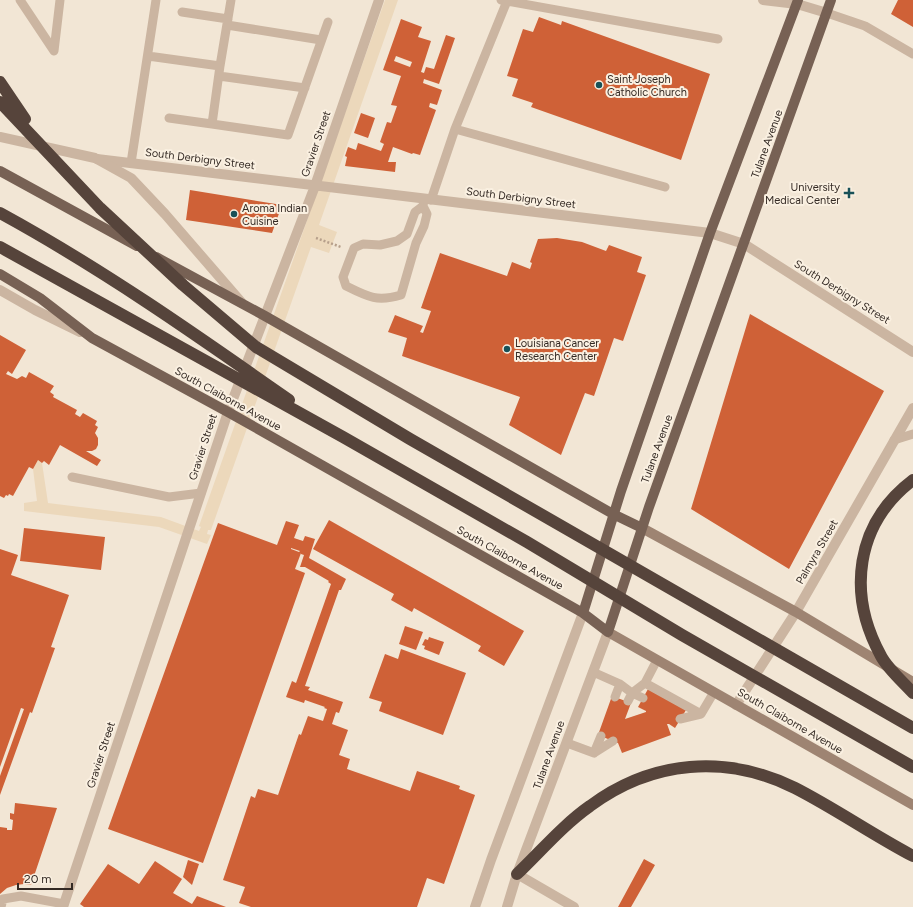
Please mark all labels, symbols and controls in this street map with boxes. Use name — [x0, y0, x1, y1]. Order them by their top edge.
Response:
place label: Saint Joseph Catholic Church — [607, 73, 687, 99]
marker: Saint Joseph Catholic Church — [594, 80, 604, 90]
street label: Tulane Avenue — [749, 108, 785, 180]
street label: Gravier Street — [299, 109, 333, 179]
street label: South Derbigny Street — [144, 146, 256, 172]
place label: University Medical Center — [765, 181, 840, 207]
street label: South Derbigny Street — [465, 185, 577, 211]
marker: University Medical Center — [843, 187, 855, 199]
place label: Aroma Indian Cuisine — [242, 202, 307, 228]
marker: Aroma Indian Cuisine — [229, 209, 239, 219]
street label: South Derbigny Street — [792, 257, 892, 327]
place label: Louisiana Cancer Research Center — [515, 337, 599, 363]
marker: Louisiana Cancer Research Center — [502, 344, 512, 354]
street label: South Claiborne Avenue — [173, 364, 283, 434]
street label: Gravier Street — [186, 412, 220, 482]
street label: Tulane Avenue — [639, 413, 675, 485]
street label: Palmyra Street — [793, 517, 841, 587]
street label: South Claiborne Avenue — [455, 523, 565, 593]
street label: South Claiborne Avenue — [735, 686, 845, 756]
street label: Tulane Avenue — [531, 719, 567, 791]
street label: Gravier Street — [84, 720, 118, 790]
scale bar — [18, 865, 72, 891]
text: 20 m — [24, 872, 52, 886]

